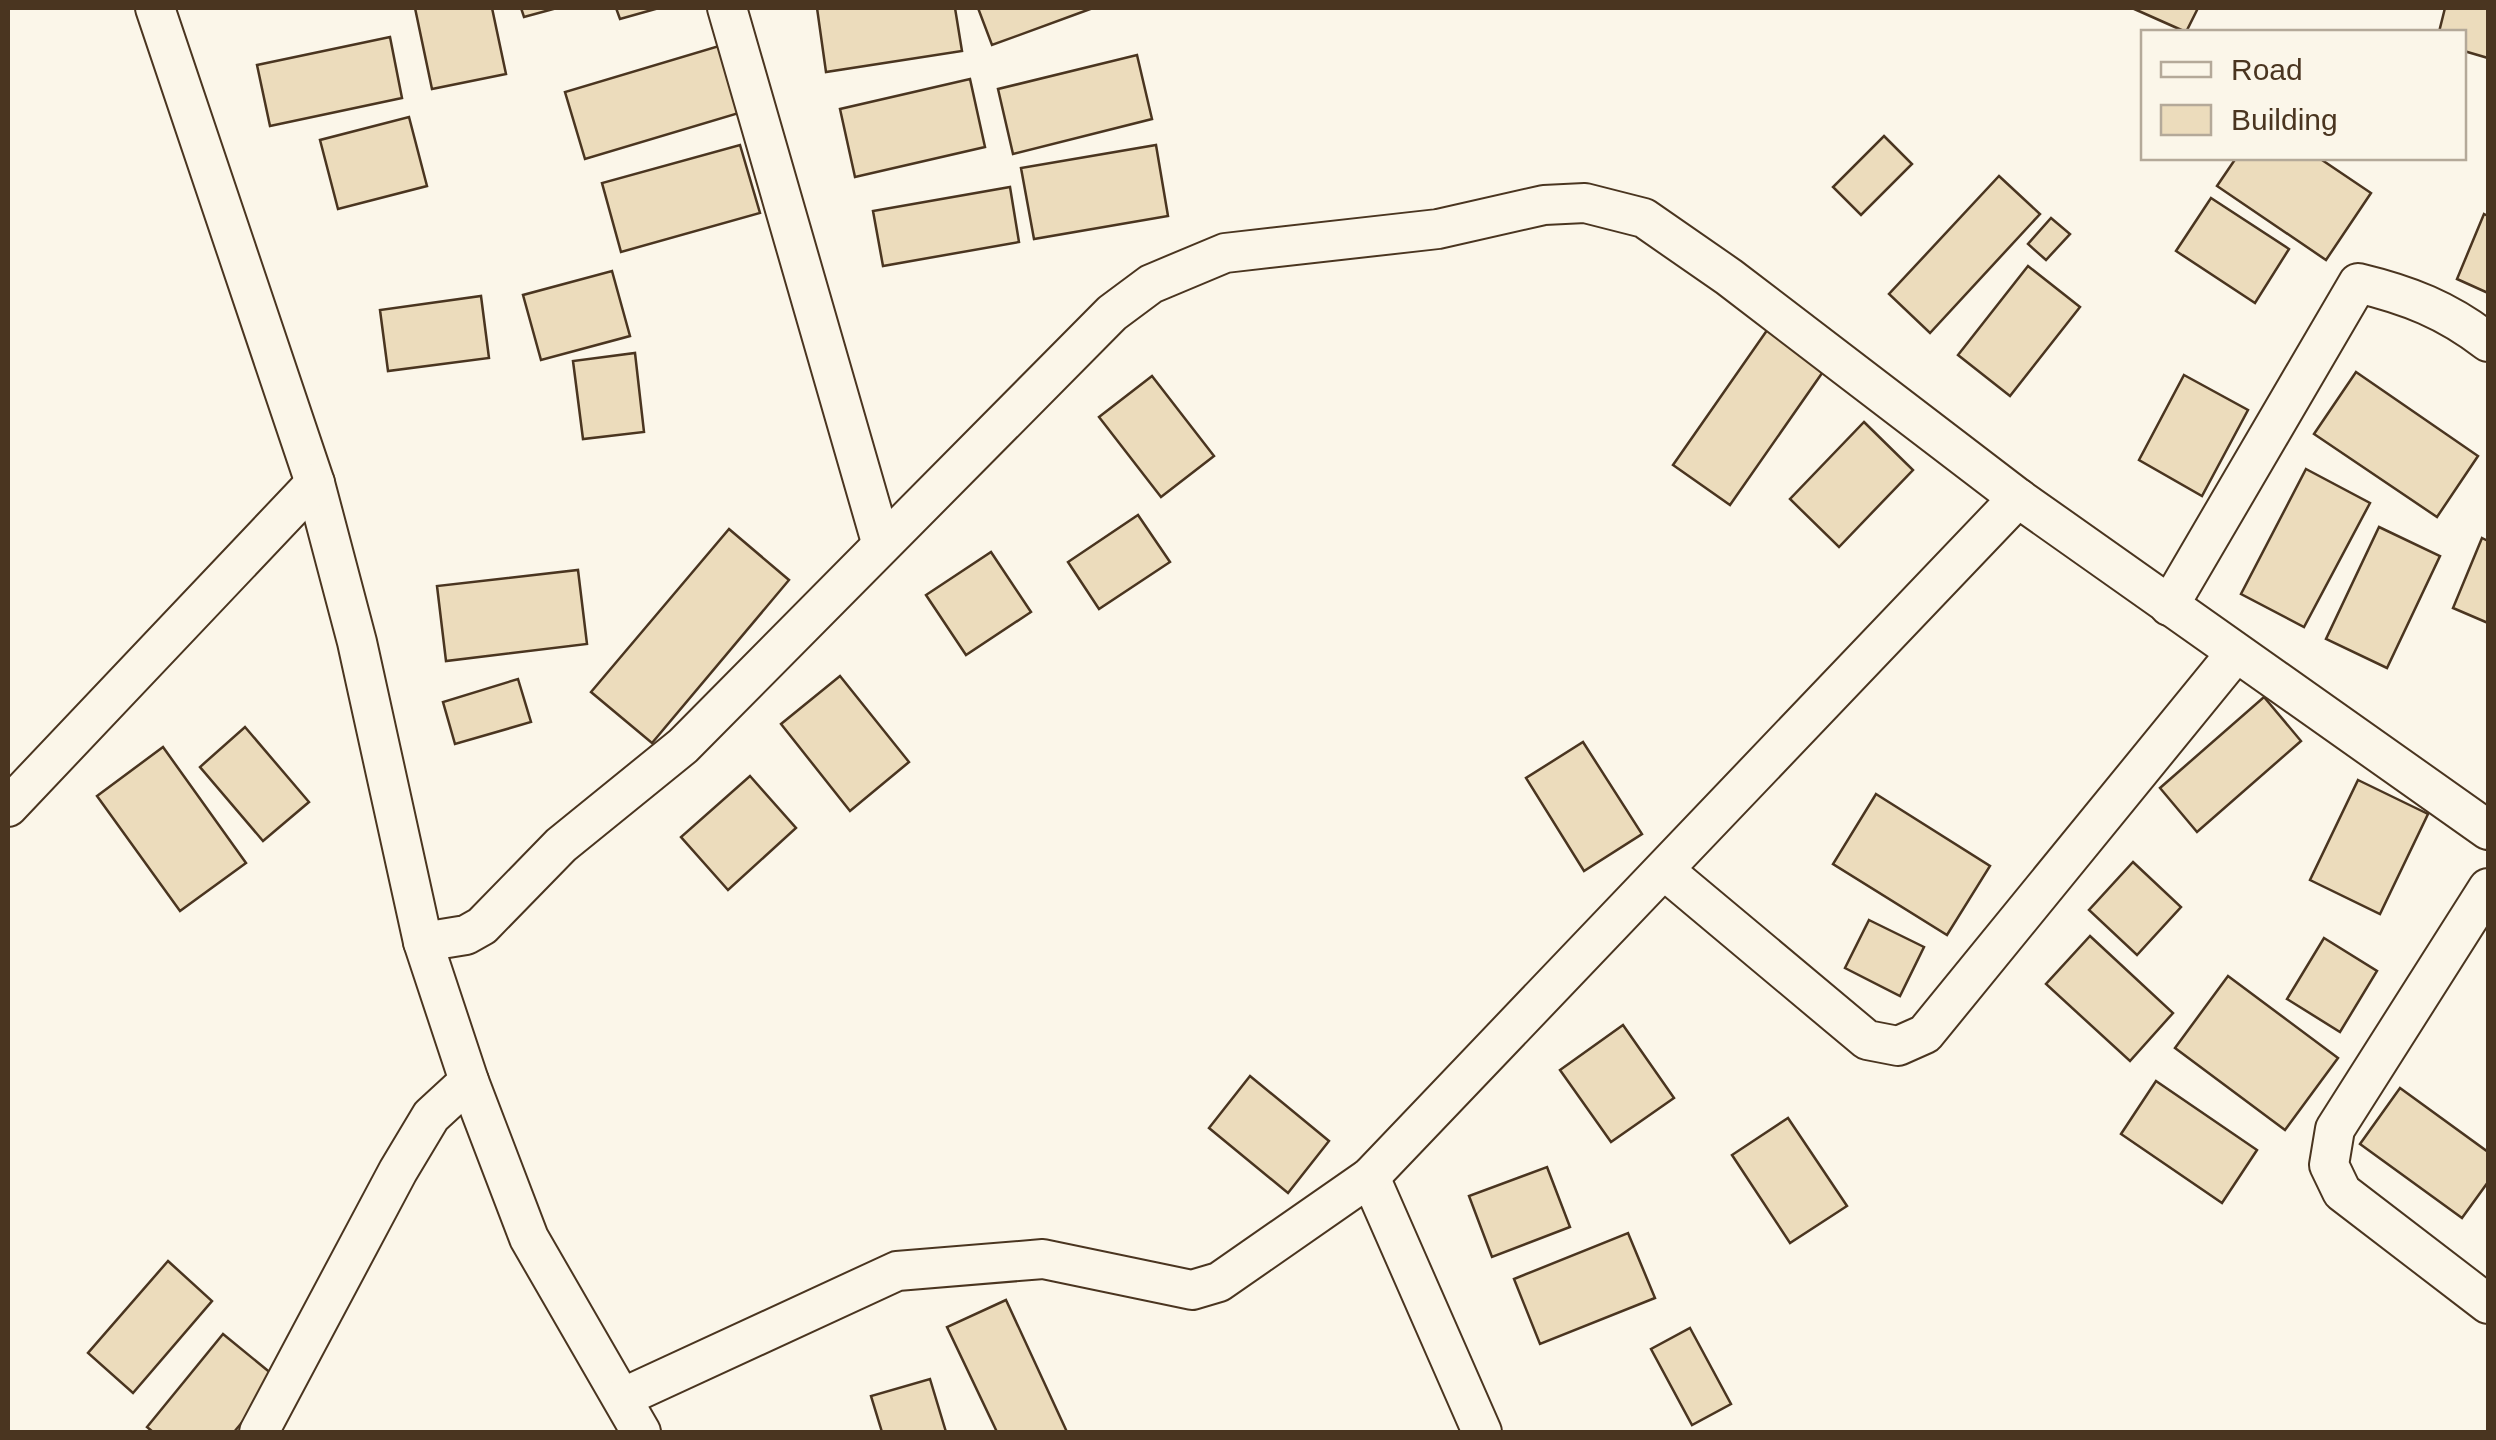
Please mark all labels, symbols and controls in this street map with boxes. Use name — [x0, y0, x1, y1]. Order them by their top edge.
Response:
legend — [2141, 30, 2466, 160]
text: Road — [2231, 53, 2303, 86]
text: Building — [2231, 103, 2338, 136]

